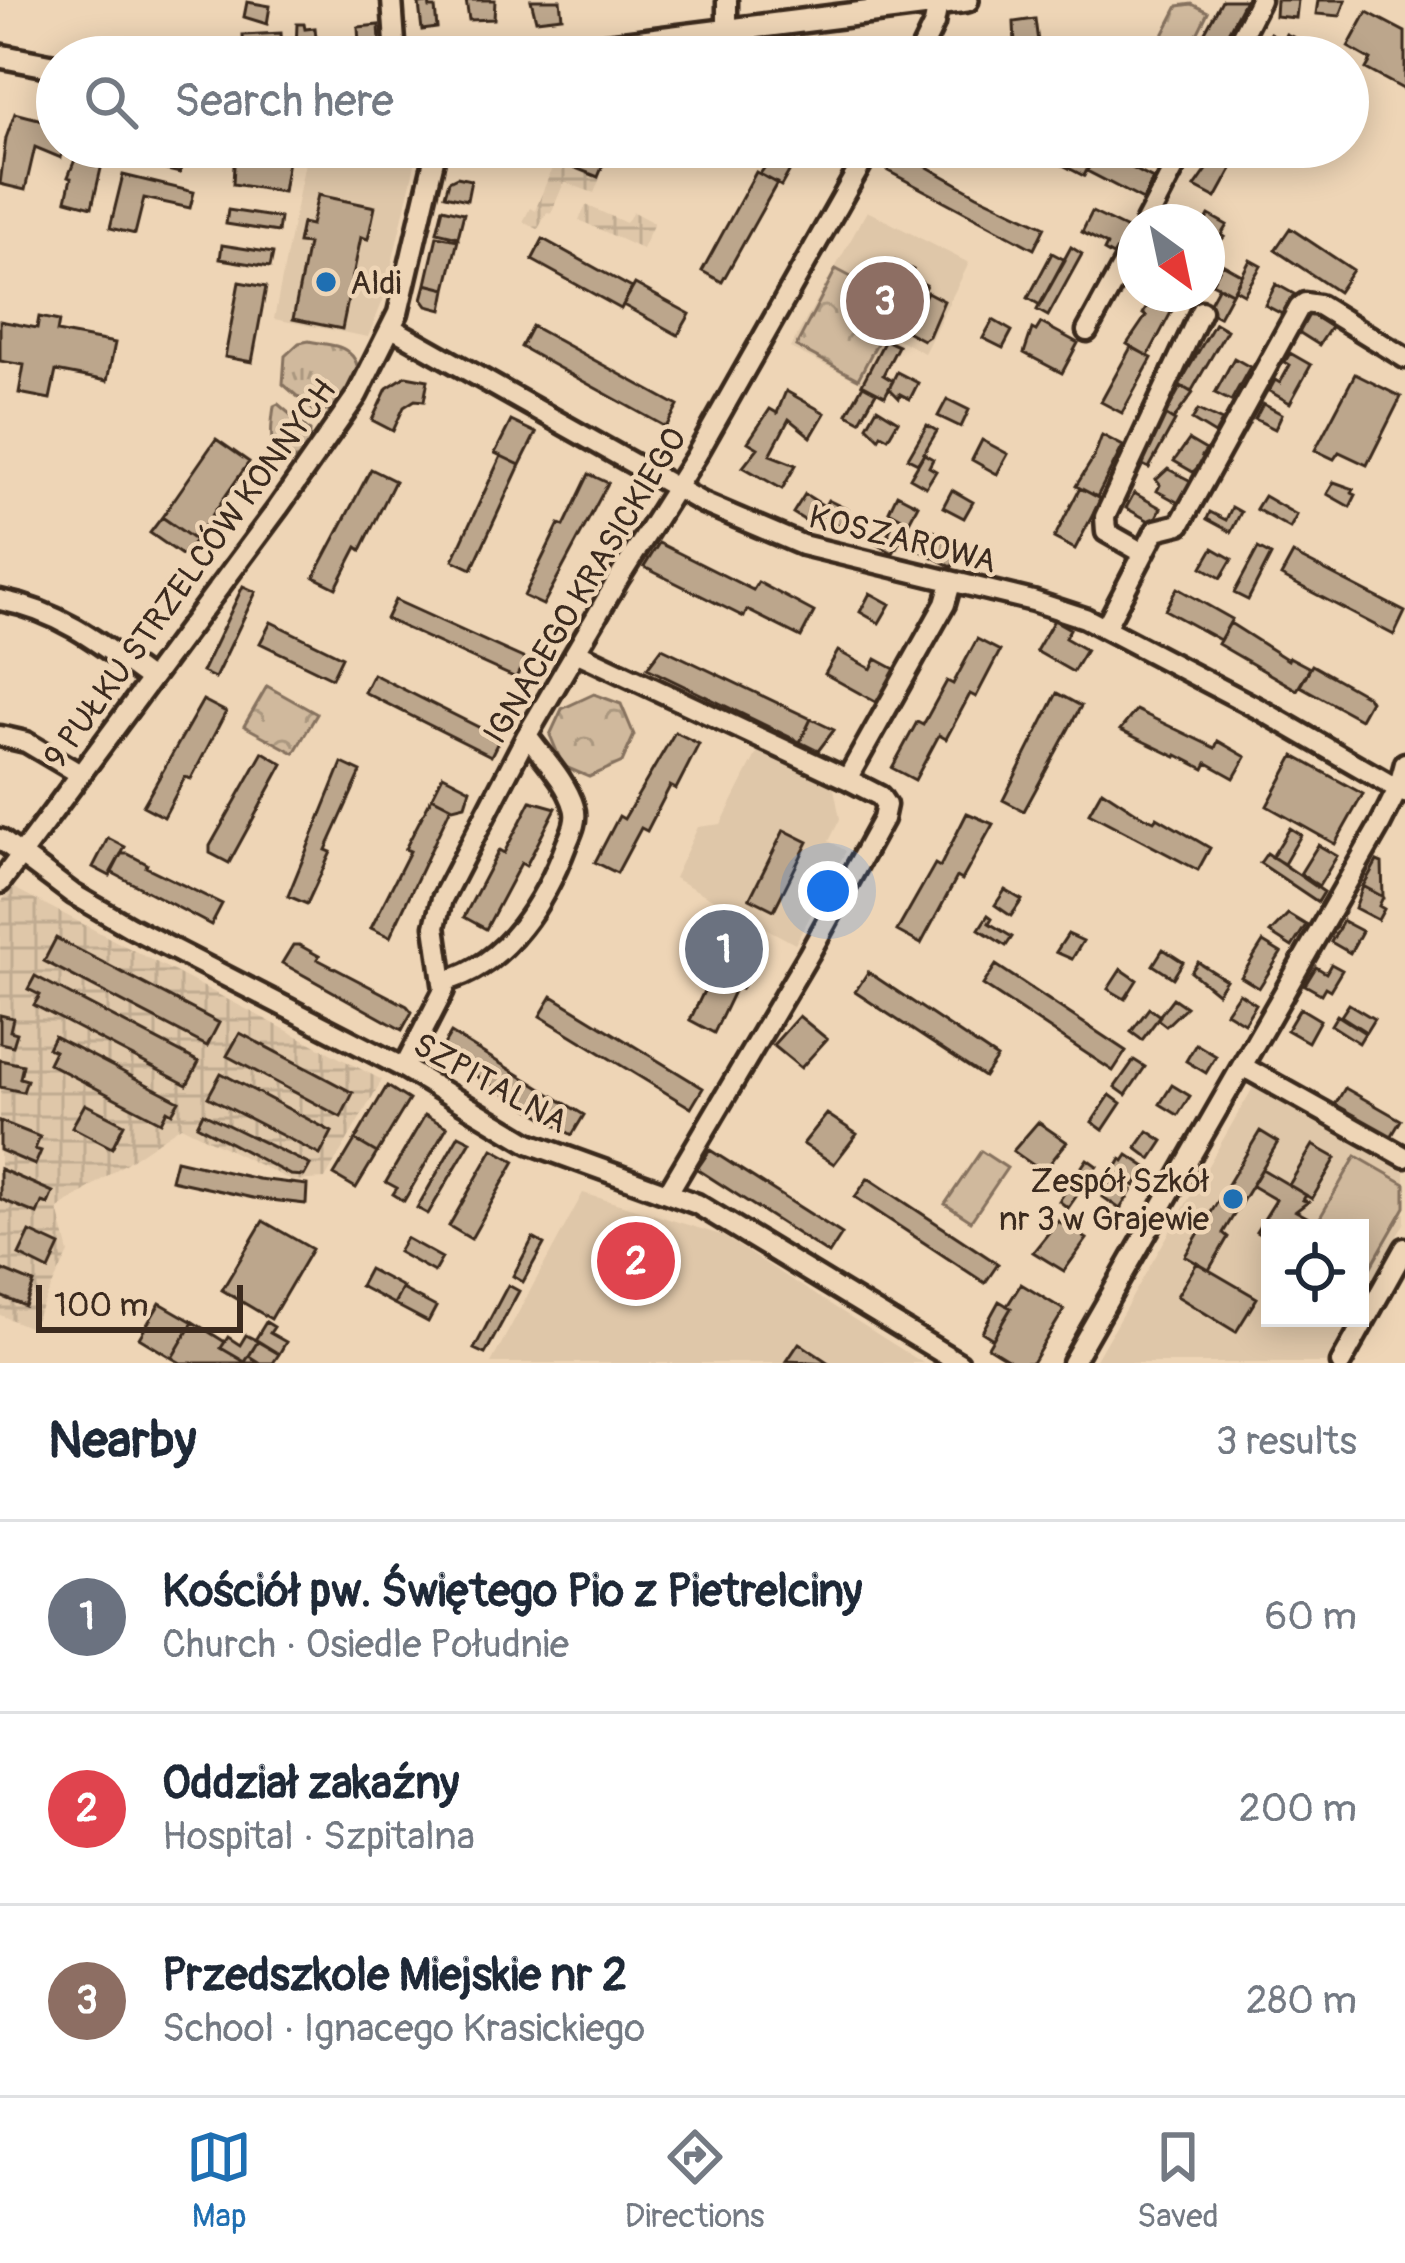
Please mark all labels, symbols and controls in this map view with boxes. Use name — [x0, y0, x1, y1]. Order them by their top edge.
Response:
search box — [36, 36, 1369, 168]
icon: search — [78, 69, 144, 135]
text: Search here — [174, 74, 394, 130]
north arrow — [1117, 204, 1225, 312]
pin: 3 — [846, 256, 924, 346]
place label: Aldi — [350, 263, 401, 304]
marker: Aldi — [313, 269, 339, 295]
street label: 9 PUŁKU STRZELCÓW KONNYCH — [34, 371, 345, 776]
street label: IGNACEGO KRASICKIEGO — [475, 421, 696, 751]
street label: KOSZAROWA — [805, 496, 1001, 583]
your location — [798, 861, 858, 921]
pin: 1 — [685, 904, 763, 994]
street label: SZPITALNA — [406, 1024, 575, 1143]
place label: Zespół Szkół nr 3 w Grajewie — [999, 1161, 1210, 1240]
marker: Zespół Szkół nr 3 w Grajewie — [1220, 1186, 1246, 1212]
pin: 2 — [597, 1216, 675, 1306]
map controls — [1261, 1219, 1369, 1327]
button: locate — [1261, 1219, 1369, 1327]
scale bar — [36, 1279, 243, 1332]
text: 100 m — [54, 1285, 148, 1326]
text: Nearby — [48, 1409, 196, 1473]
text: 3 results — [1216, 1417, 1357, 1466]
text: Kościół pw. Świętego Pio z Pietrelciny — [162, 1564, 862, 1620]
text: 1 — [79, 1592, 95, 1641]
text: 60 m — [1265, 1592, 1357, 1641]
text: Church · Osiedle Południe — [162, 1620, 569, 1669]
text: Oddział zakaźny — [162, 1756, 459, 1812]
text: 2 — [76, 1784, 98, 1833]
text: 200 m — [1239, 1784, 1357, 1833]
text: Hospital · Szpitalna — [162, 1812, 475, 1861]
text: Przedszkole Miejskie nr 2 — [162, 1948, 627, 2004]
text: 3 — [76, 1976, 98, 2025]
text: 280 m — [1246, 1976, 1357, 2025]
text: School · Ignacego Krasickiego — [162, 2004, 645, 2053]
tab: Map — [186, 2124, 252, 2237]
tab: Directions — [625, 2124, 765, 2237]
tab: Saved — [1137, 2124, 1219, 2237]

